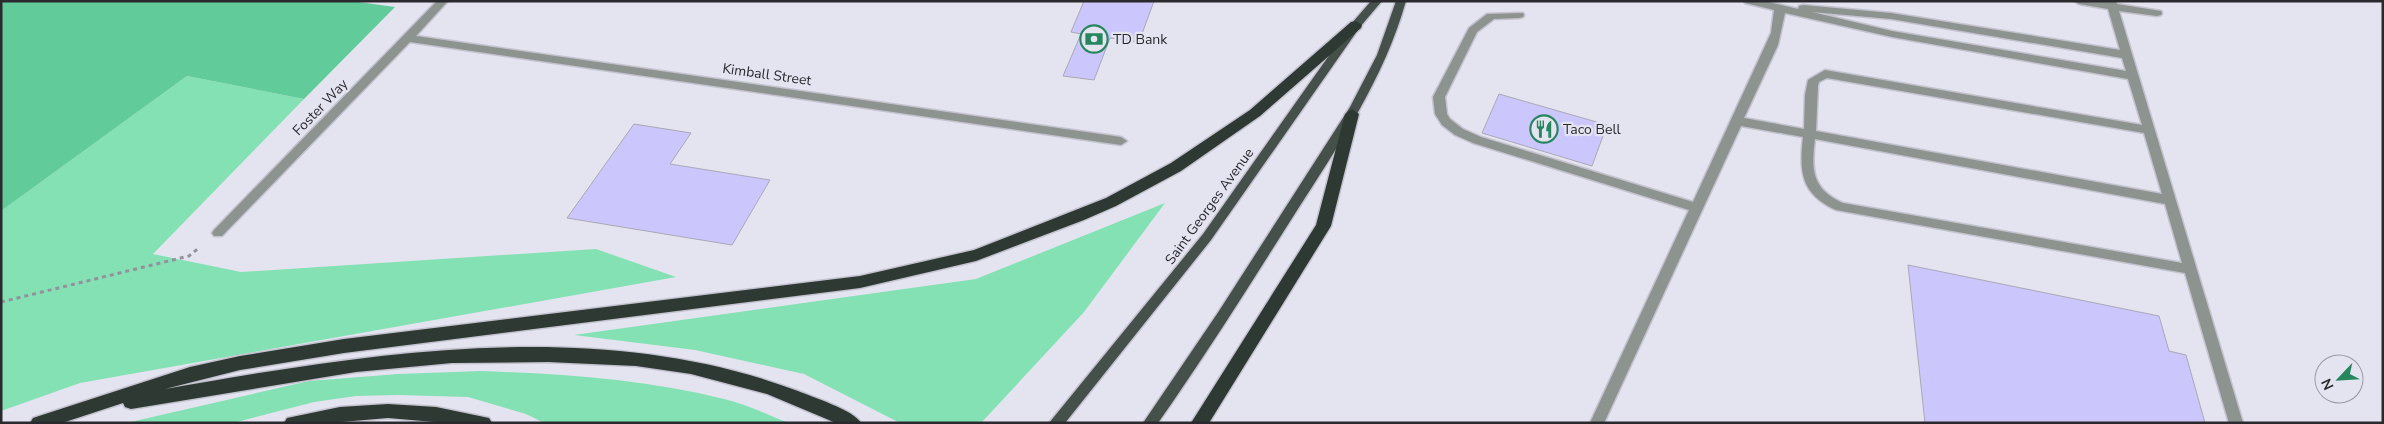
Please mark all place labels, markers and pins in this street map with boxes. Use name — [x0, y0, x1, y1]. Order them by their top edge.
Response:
bank icon: TD Bank — [1079, 24, 1109, 54]
place label: TD Bank — [1113, 30, 1168, 49]
restaurant icon: Taco Bell — [1529, 114, 1559, 144]
place label: Taco Bell — [1563, 120, 1622, 139]

